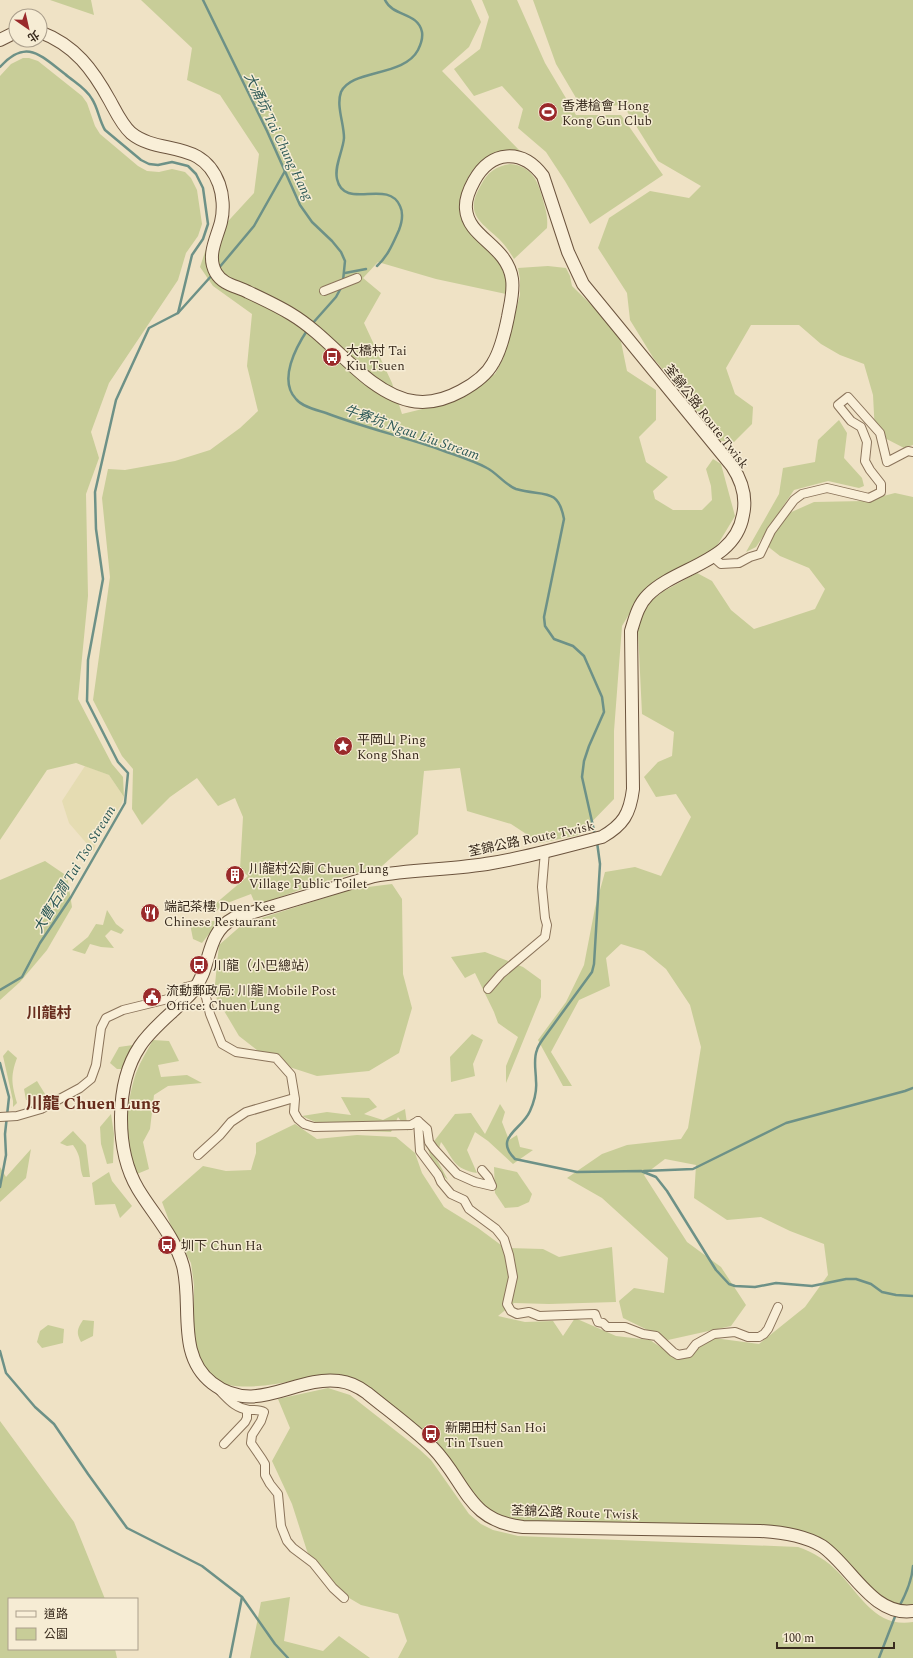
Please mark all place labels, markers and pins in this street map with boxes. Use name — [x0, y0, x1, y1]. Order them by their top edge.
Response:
place label: 香港槍會 Hong Kong Gun Club — [562, 96, 652, 131]
sports icon: 香港槍會 Hong Kong Gun Club — [537, 101, 559, 123]
place label: 大橋村 Tai Kiu Tsuen — [346, 341, 407, 376]
bus stop icon: 大橋村 Tai Kiu Tsuen — [321, 346, 343, 368]
place label: 平岡山 Ping Kong Shan — [357, 730, 426, 765]
place icon: 平岡山 Ping Kong Shan — [332, 735, 354, 757]
place label: 川龍村公廁 Chuen Lung Village Public Toilet — [249, 859, 389, 894]
building icon: 川龍村公廁 Chuen Lung Village Public Toilet — [224, 864, 246, 886]
place label: 端記茶樓 Duen Kee Chinese Restaurant — [164, 897, 277, 932]
restaurant icon: 端記茶樓 Duen Kee Chinese Restaurant — [139, 902, 161, 924]
bus stop icon: 川龍（小巴總站） — [188, 954, 210, 976]
place label: 川龍（小巴總站） — [213, 956, 317, 976]
place label: 流動郵政局: 川龍 Mobile Post Office: Chuen Lung — [166, 981, 336, 1016]
public building icon: 流動郵政局: 川龍 Mobile Post Office: Chuen Lung — [141, 986, 163, 1008]
bus stop icon: 圳下 Chun Ha — [156, 1234, 178, 1256]
place label: 圳下 Chun Ha — [181, 1236, 263, 1256]
place label: 新開田村 San Hoi Tin Tsuen — [445, 1418, 546, 1453]
bus stop icon: 新開田村 San Hoi Tin Tsuen — [420, 1423, 442, 1445]

